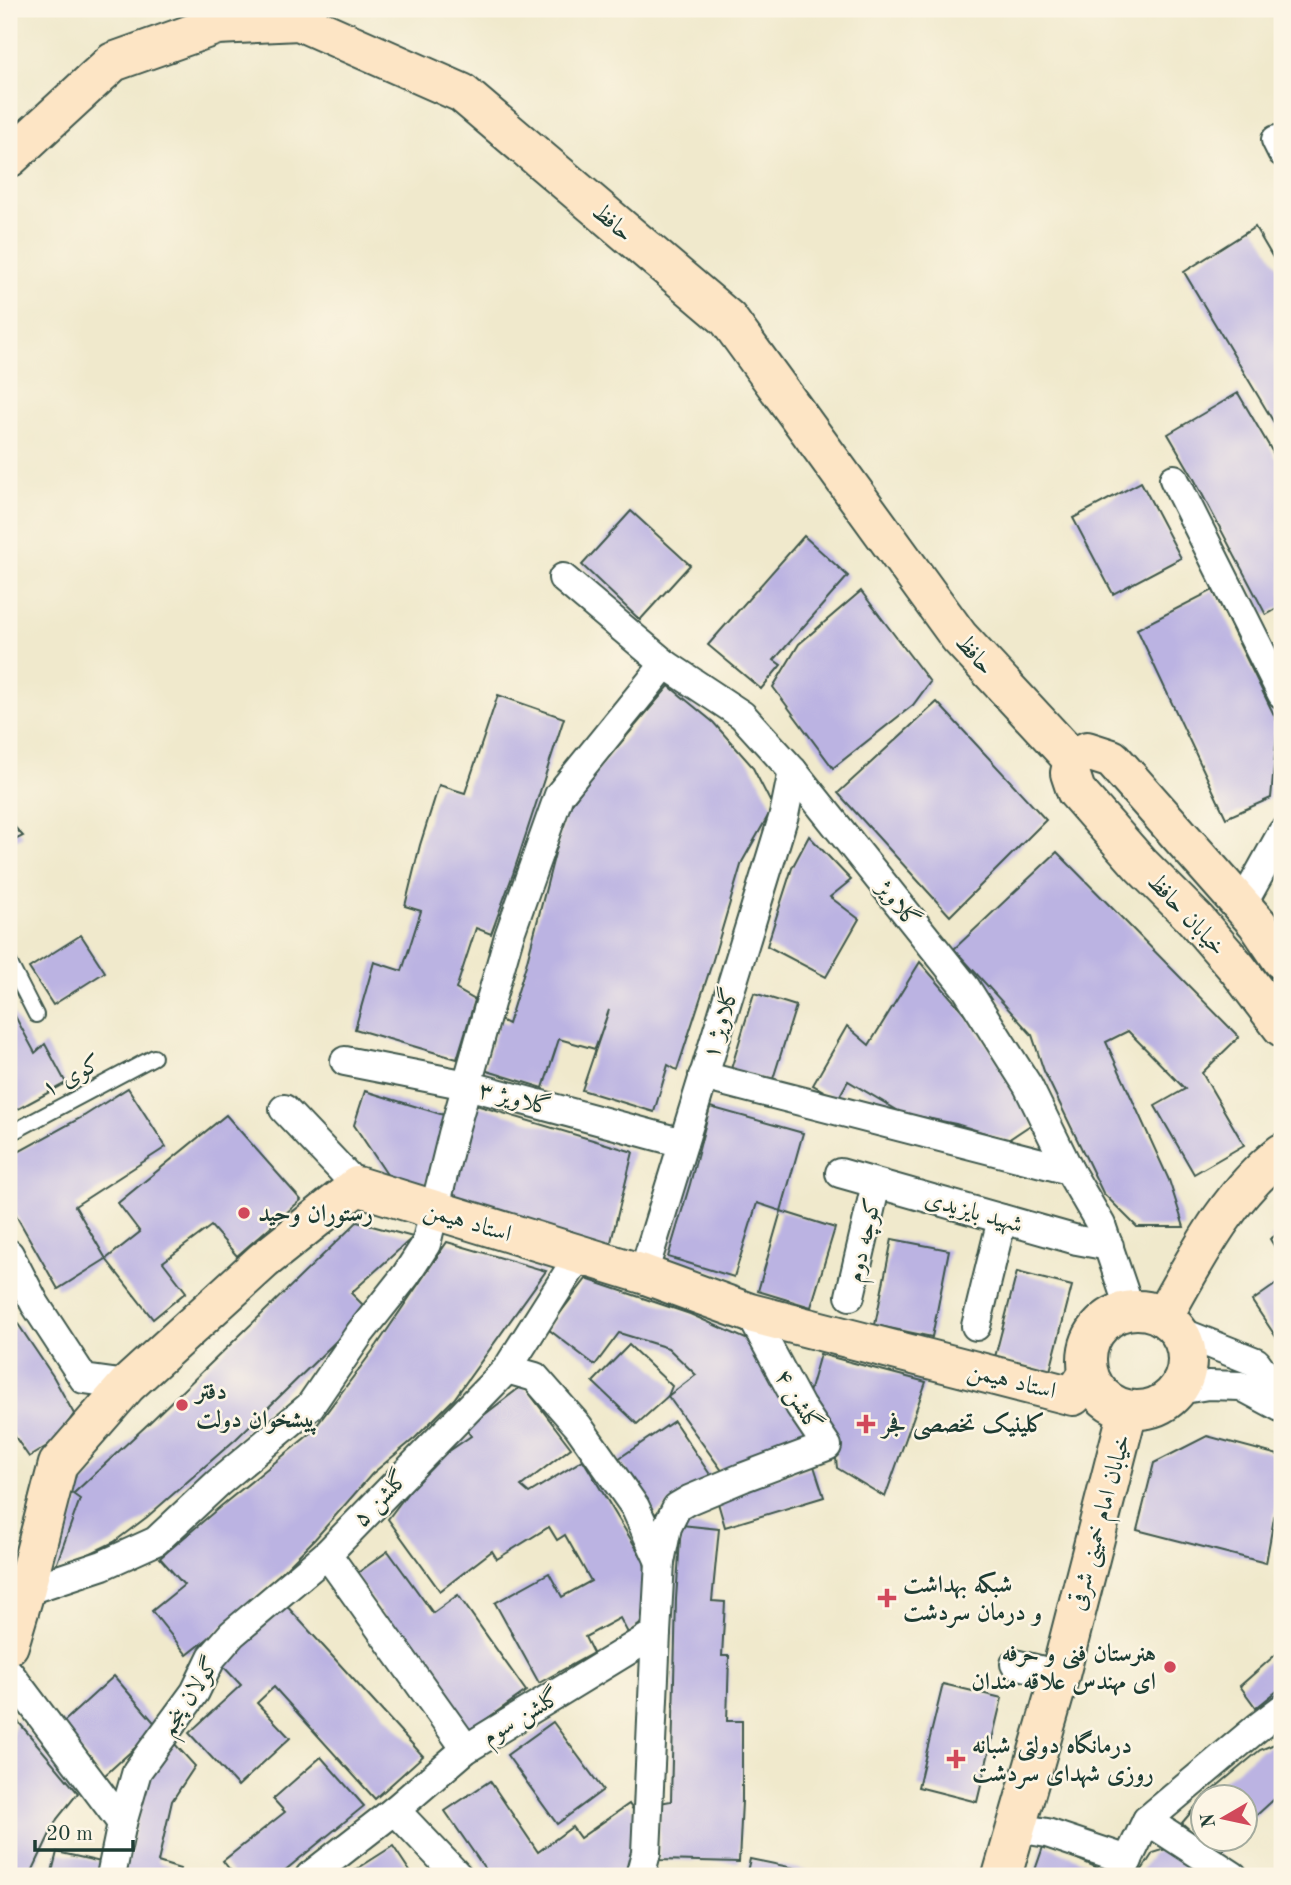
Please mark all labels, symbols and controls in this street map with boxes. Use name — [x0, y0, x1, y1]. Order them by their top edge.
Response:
street label: حافظ — [587, 199, 637, 247]
street label: حافظ — [949, 630, 998, 680]
street label: خیابان حافظ — [1142, 869, 1230, 961]
street label: گلاویژ — [870, 872, 927, 933]
street label: گلاویژ ۱ — [695, 983, 744, 1062]
street label: کوی ۱ — [38, 1050, 106, 1103]
street label: گلاویژ ۳ — [476, 1074, 555, 1121]
street label: شهید بایزیدی — [922, 1188, 1025, 1239]
street label: کوچه دوم — [843, 1196, 893, 1286]
street label: استاد هیمن — [420, 1198, 514, 1250]
place label: رستوران وحید — [258, 1203, 373, 1228]
marker: رستوران وحید — [236, 1205, 252, 1221]
street label: استاد هیمن — [964, 1359, 1058, 1406]
street label: گلشن ۴ — [768, 1363, 829, 1437]
place label: دفتر پیشخوان دولت — [193, 1381, 317, 1435]
marker: دفتر پیشخوان دولت — [174, 1397, 190, 1413]
place label: کلینیک تخصصی فجر — [879, 1411, 1045, 1441]
marker: کلینیک تخصصی فجر — [856, 1414, 876, 1434]
street label: خیابان امام خمینی شرقی — [1065, 1432, 1143, 1615]
street label: گلشن ۵ — [346, 1463, 415, 1534]
place label: شبکه بهداشت و درمان سردشت — [903, 1571, 1042, 1628]
marker: شبکه بهداشت و درمان سردشت — [877, 1588, 897, 1608]
place label: هنرستان فنی و حرفه ای مهندس علاقه مندان — [971, 1642, 1156, 1697]
street label: گولان پنجم — [154, 1652, 232, 1745]
marker: هنرستان فنی و حرفه ای مهندس علاقه مندان — [1162, 1659, 1178, 1675]
street label: گلشن سوم — [476, 1681, 569, 1756]
place label: درمانگاه دولتی شبانه روزی شهدای سردشت — [972, 1729, 1154, 1789]
marker: درمانگاه دولتی شبانه روزی شهدای سردشت — [946, 1749, 966, 1769]
north arrow — [1190, 1784, 1260, 1854]
scale bar — [35, 1808, 133, 1852]
text: N — [1199, 1811, 1220, 1829]
text: 20 m — [46, 1824, 93, 1845]

